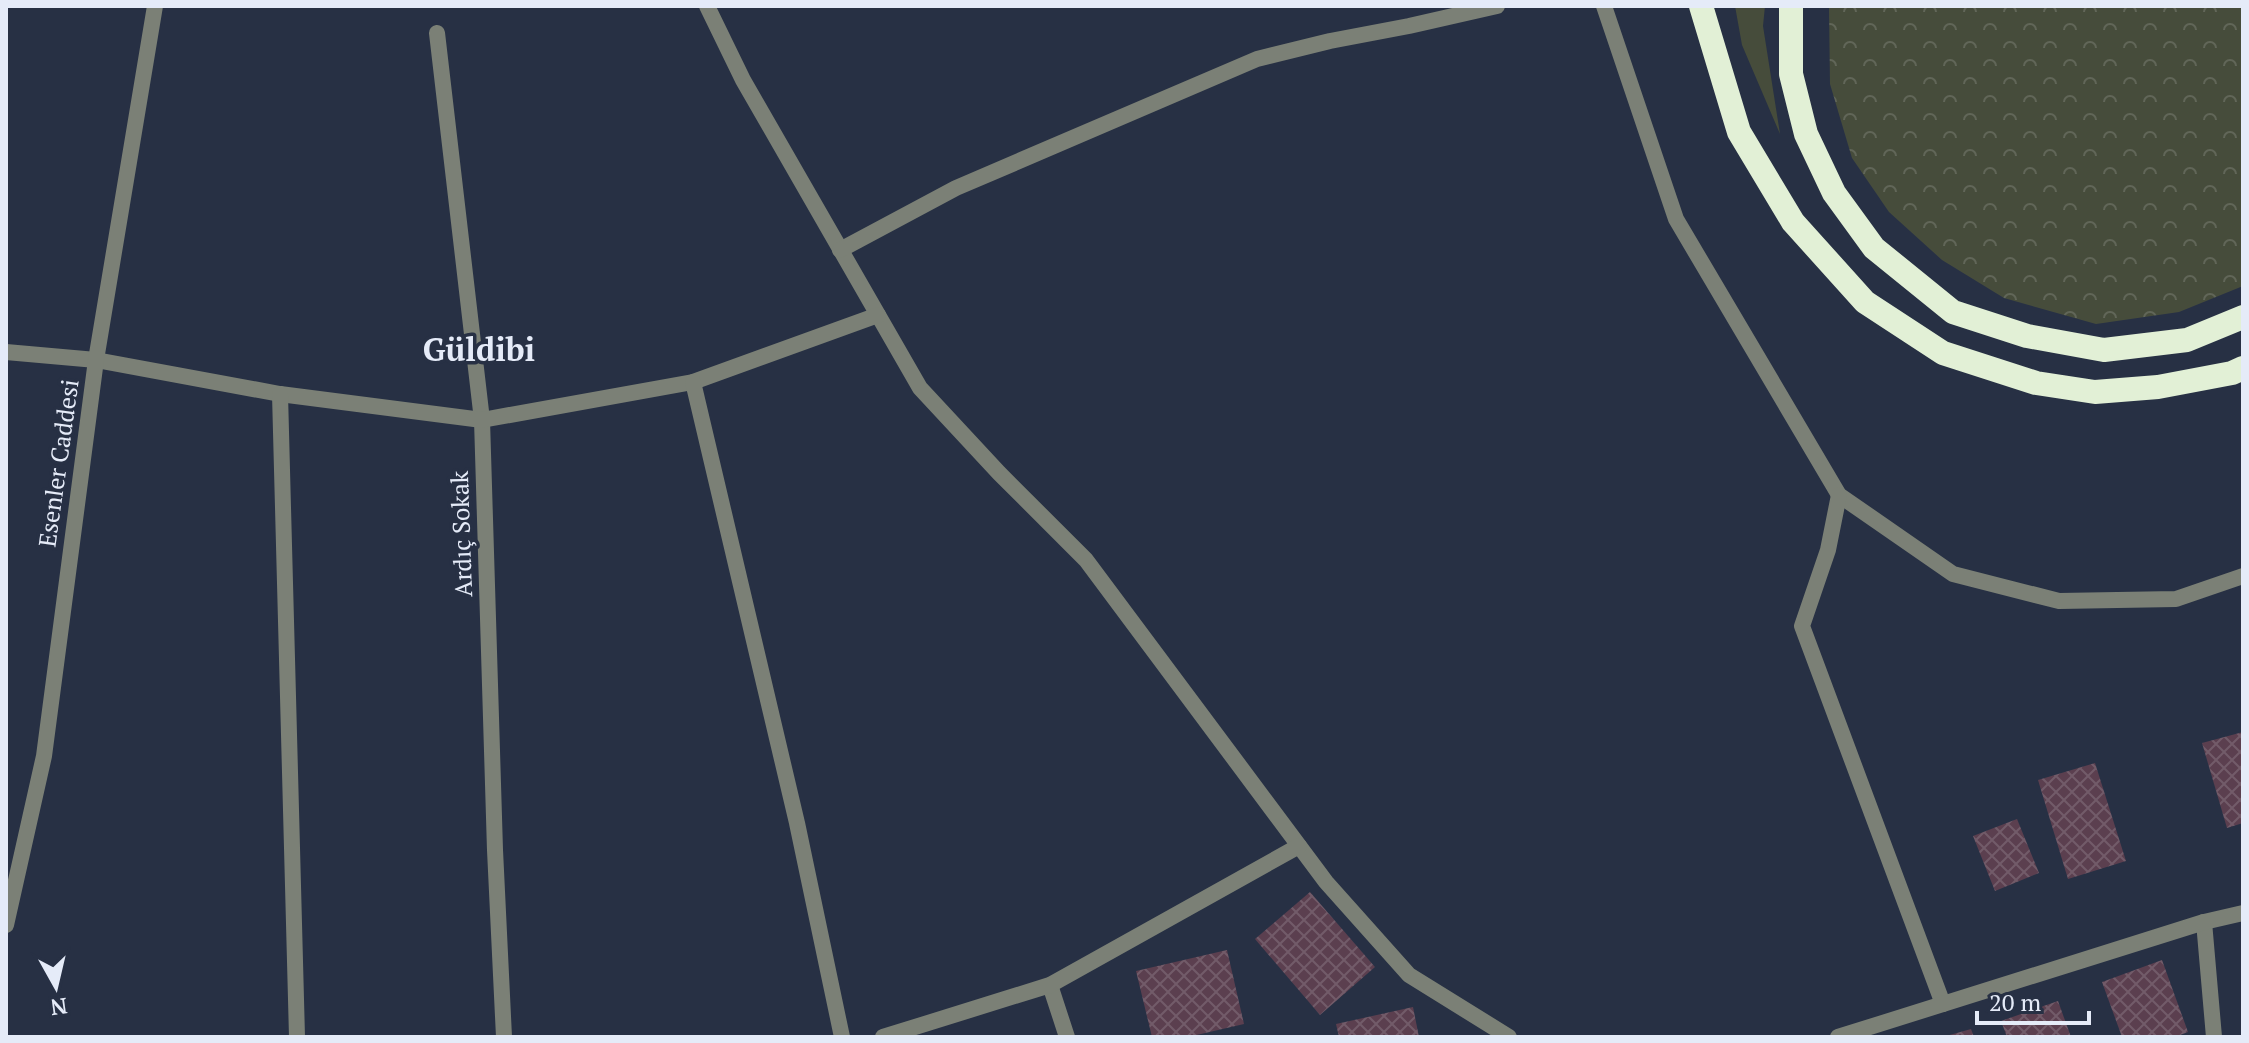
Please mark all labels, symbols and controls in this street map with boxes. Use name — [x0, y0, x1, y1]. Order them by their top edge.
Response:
district label: Güldibi — [423, 328, 535, 370]
street label: Esenler Caddesi — [30, 377, 86, 549]
street label: Ardıç Sokak — [443, 470, 479, 598]
north arrow — [16, 947, 96, 1027]
scale bar — [1977, 975, 2089, 1025]
text: 20 m — [1989, 986, 2041, 1018]
text: N — [48, 992, 69, 1023]

